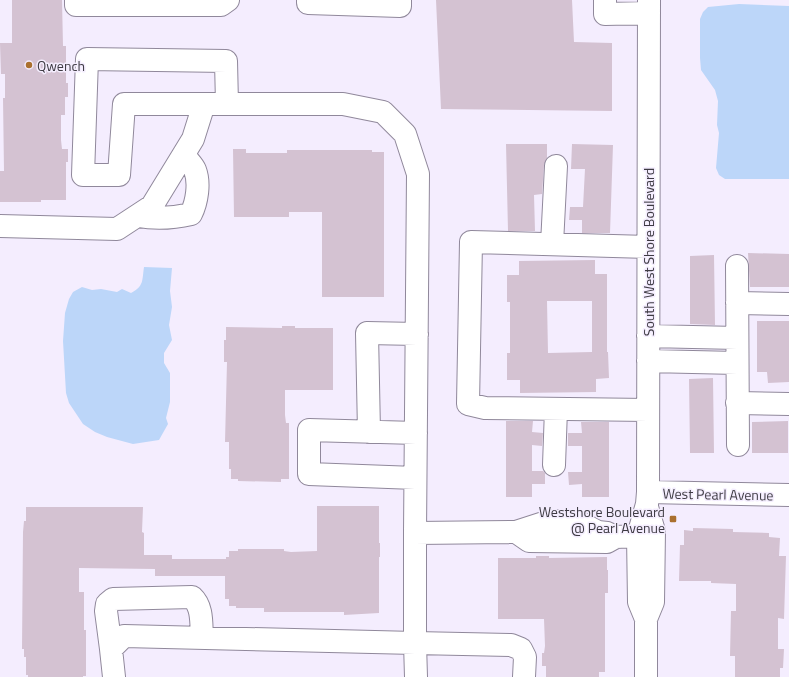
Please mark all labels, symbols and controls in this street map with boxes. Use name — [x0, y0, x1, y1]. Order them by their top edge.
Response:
place label: Qwench — [37, 55, 85, 76]
marker: Qwench — [24, 60, 34, 70]
street label: South West Shore Boulevard — [638, 168, 659, 336]
street label: West Pearl Avenue — [662, 483, 774, 505]
place label: Westshore Boulevard @ Pearl Avenue — [539, 501, 665, 538]
marker: Westshore Boulevard @ Pearl Avenue — [668, 514, 678, 524]

